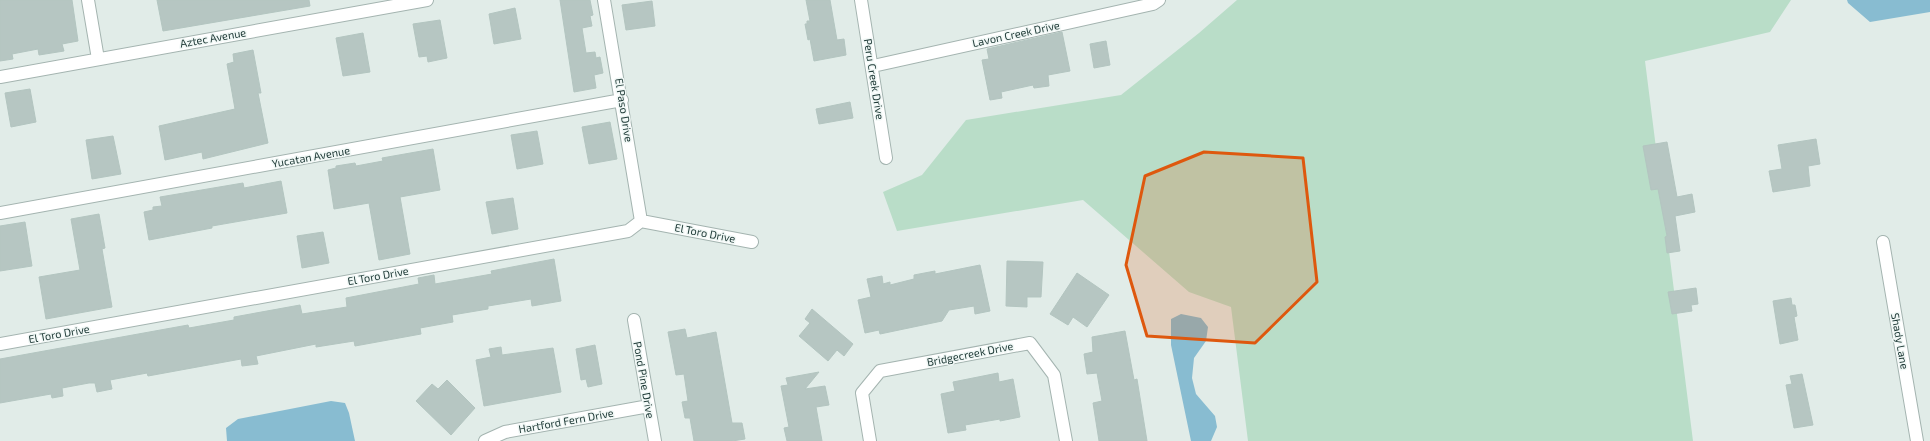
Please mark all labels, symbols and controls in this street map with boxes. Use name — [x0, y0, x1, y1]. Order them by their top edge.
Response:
street label: Lavon Creek Drive — [971, 18, 1061, 49]
street label: Aztec Avenue — [179, 25, 247, 50]
street label: Peru Creek Drive — [862, 37, 887, 120]
street label: El Paso Drive — [613, 77, 636, 143]
street label: Yucatan Avenue — [271, 143, 351, 170]
street label: El Toro Drive — [674, 220, 737, 245]
street label: El Toro Drive — [346, 264, 410, 287]
street label: Shady Lane — [1889, 312, 1912, 370]
street label: El Toro Drive — [27, 322, 91, 345]
street label: Bridgecreek Drive — [926, 339, 1014, 368]
street label: Pond Pine Drive — [631, 340, 658, 419]
street label: Hartford Fern Drive — [517, 406, 615, 435]

